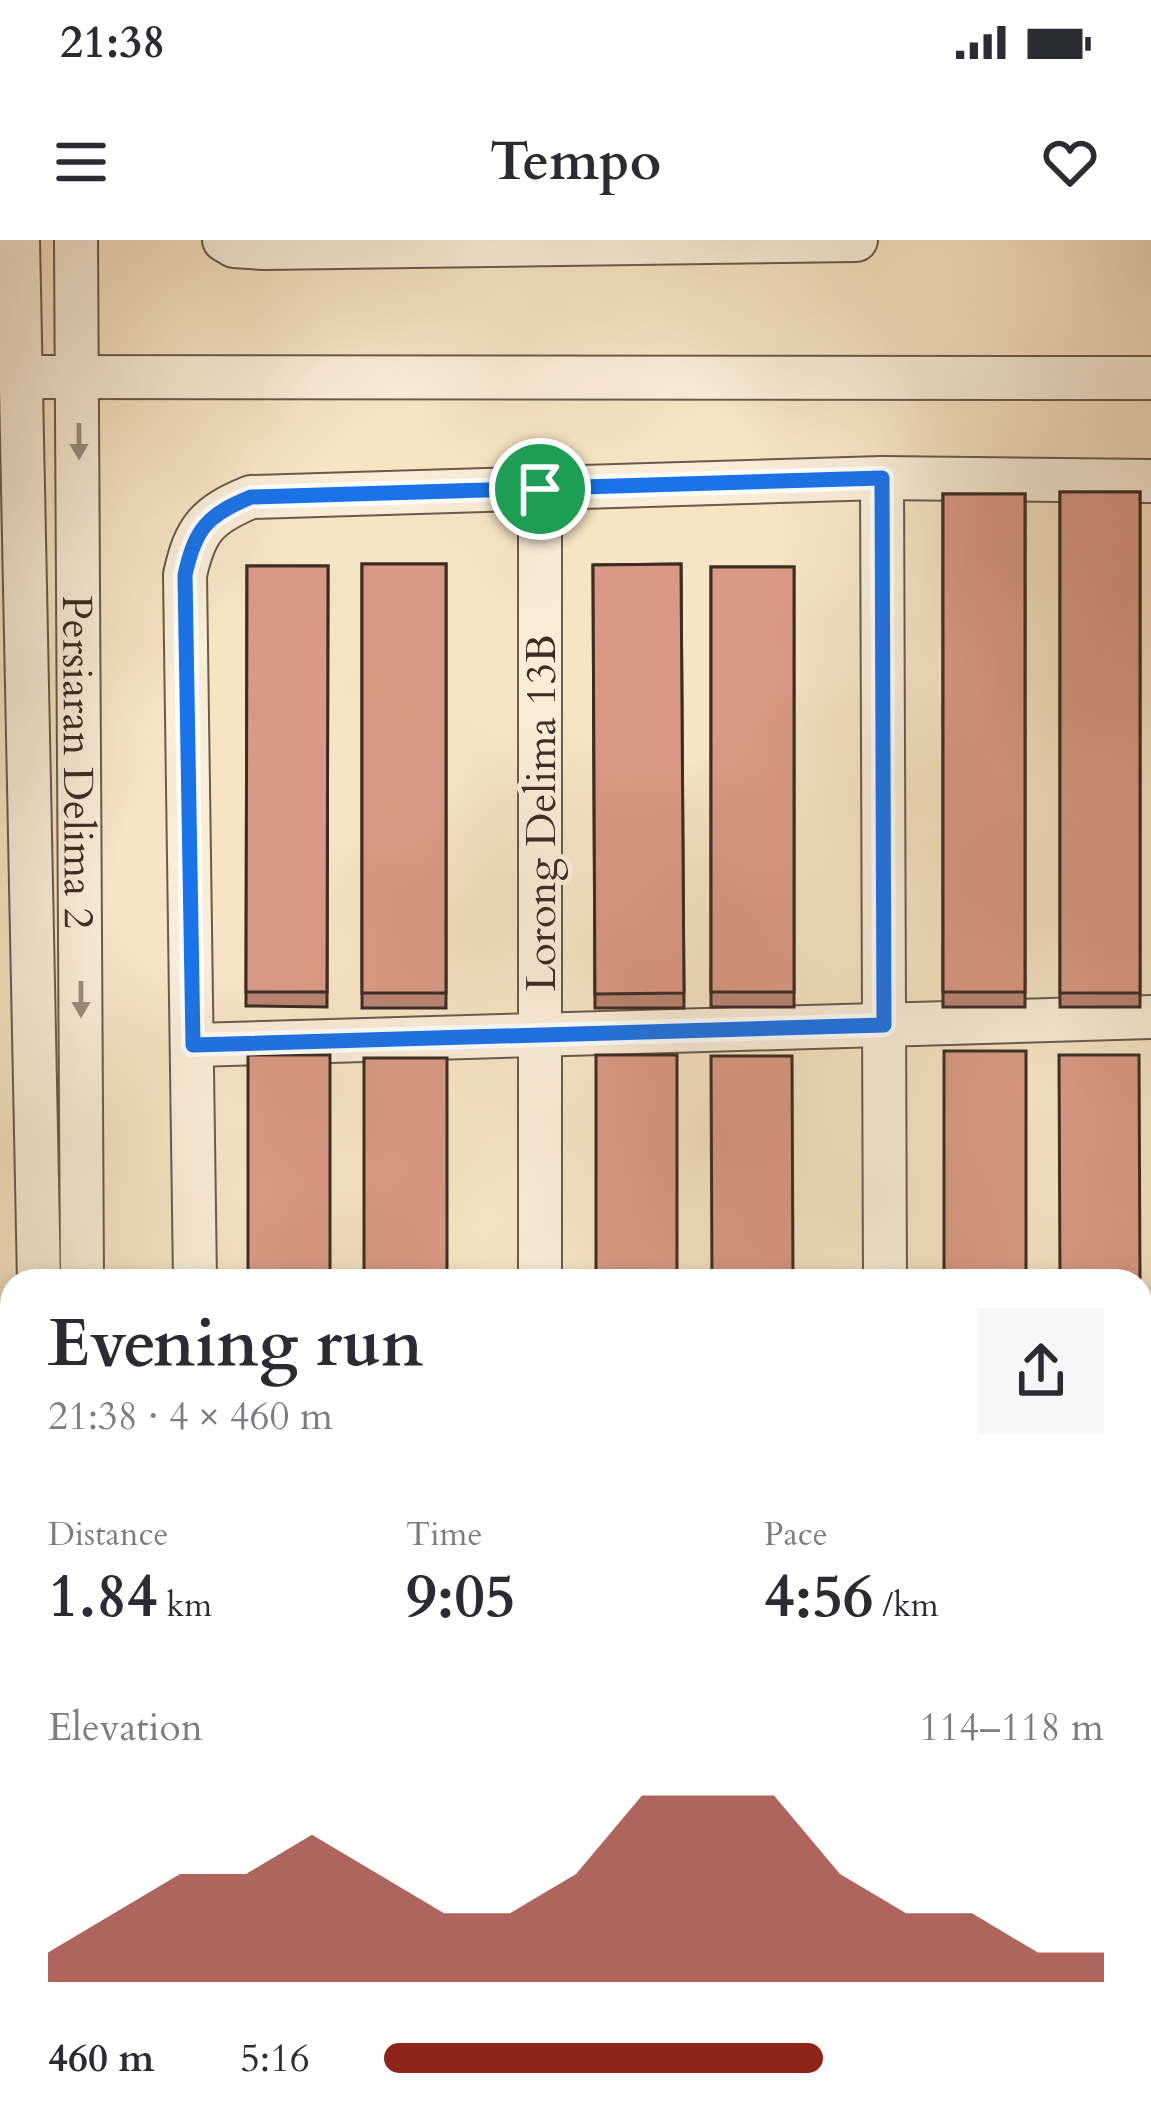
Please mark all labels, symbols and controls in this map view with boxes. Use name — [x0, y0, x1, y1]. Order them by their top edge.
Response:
text: 21:38 — [60, 12, 165, 73]
text: Tempo — [490, 126, 661, 199]
icon: menu — [48, 129, 114, 195]
icon: heart — [1037, 129, 1103, 195]
one-way arrow — [69, 423, 89, 461]
pin — [489, 438, 591, 540]
icon: arrive — [507, 456, 573, 522]
street label: Persiaran Delima 2 — [48, 595, 107, 929]
street label: Lorong Delima 13B — [513, 634, 570, 992]
one-way arrow — [71, 981, 91, 1019]
text: Evening run — [48, 1300, 423, 1389]
button: share — [978, 1308, 1104, 1434]
text: 21:38 · 4 × 460 m — [48, 1390, 333, 1443]
text: Distance — [48, 1512, 169, 1557]
text: Time — [406, 1512, 482, 1557]
text: Pace — [764, 1512, 828, 1557]
text: 1.84 — [48, 1557, 158, 1638]
text: 9:05 — [406, 1557, 516, 1638]
text: 4:56 — [764, 1557, 874, 1638]
text: km — [158, 1583, 212, 1628]
text: /km — [874, 1583, 939, 1628]
text: Elevation — [48, 1701, 203, 1754]
text: 114–118 m — [919, 1701, 1104, 1754]
text: 460 m — [48, 2032, 154, 2085]
text: 5:16 — [240, 2032, 310, 2085]

